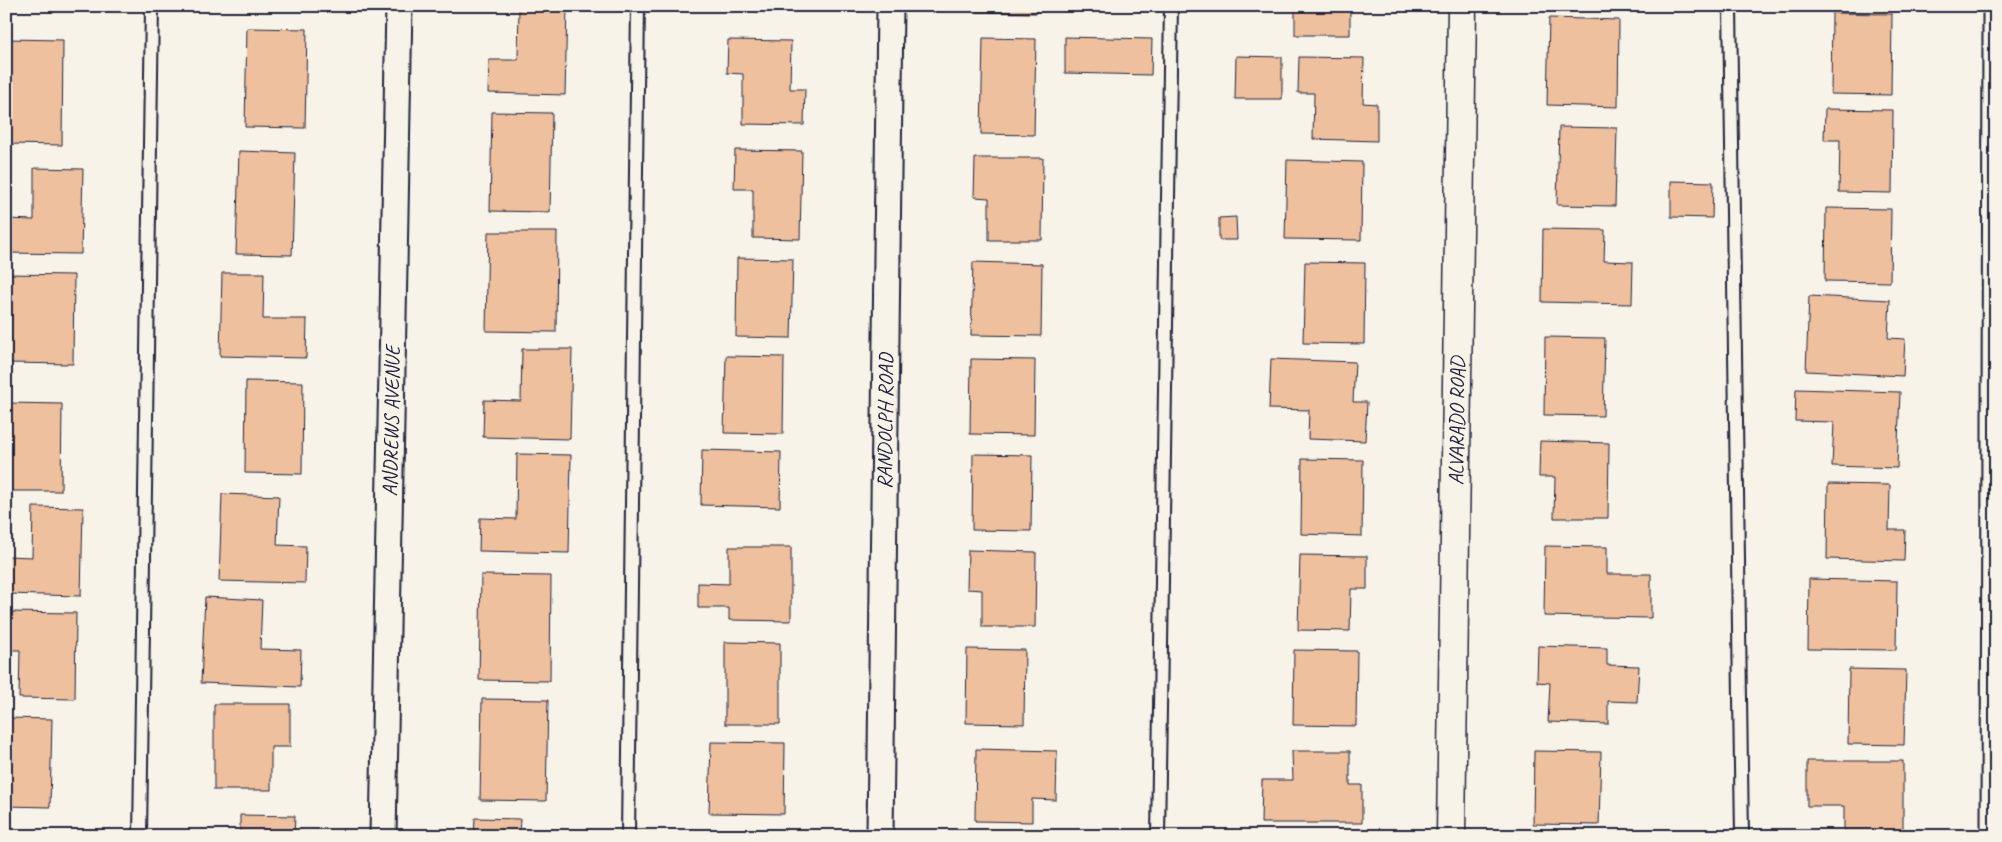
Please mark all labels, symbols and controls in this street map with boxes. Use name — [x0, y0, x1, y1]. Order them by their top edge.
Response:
street label: ANDREWS AVENUE — [377, 343, 405, 497]
street label: RANDOLPH ROAD — [871, 351, 899, 489]
street label: ALVARADO ROAD — [1443, 355, 1470, 485]

